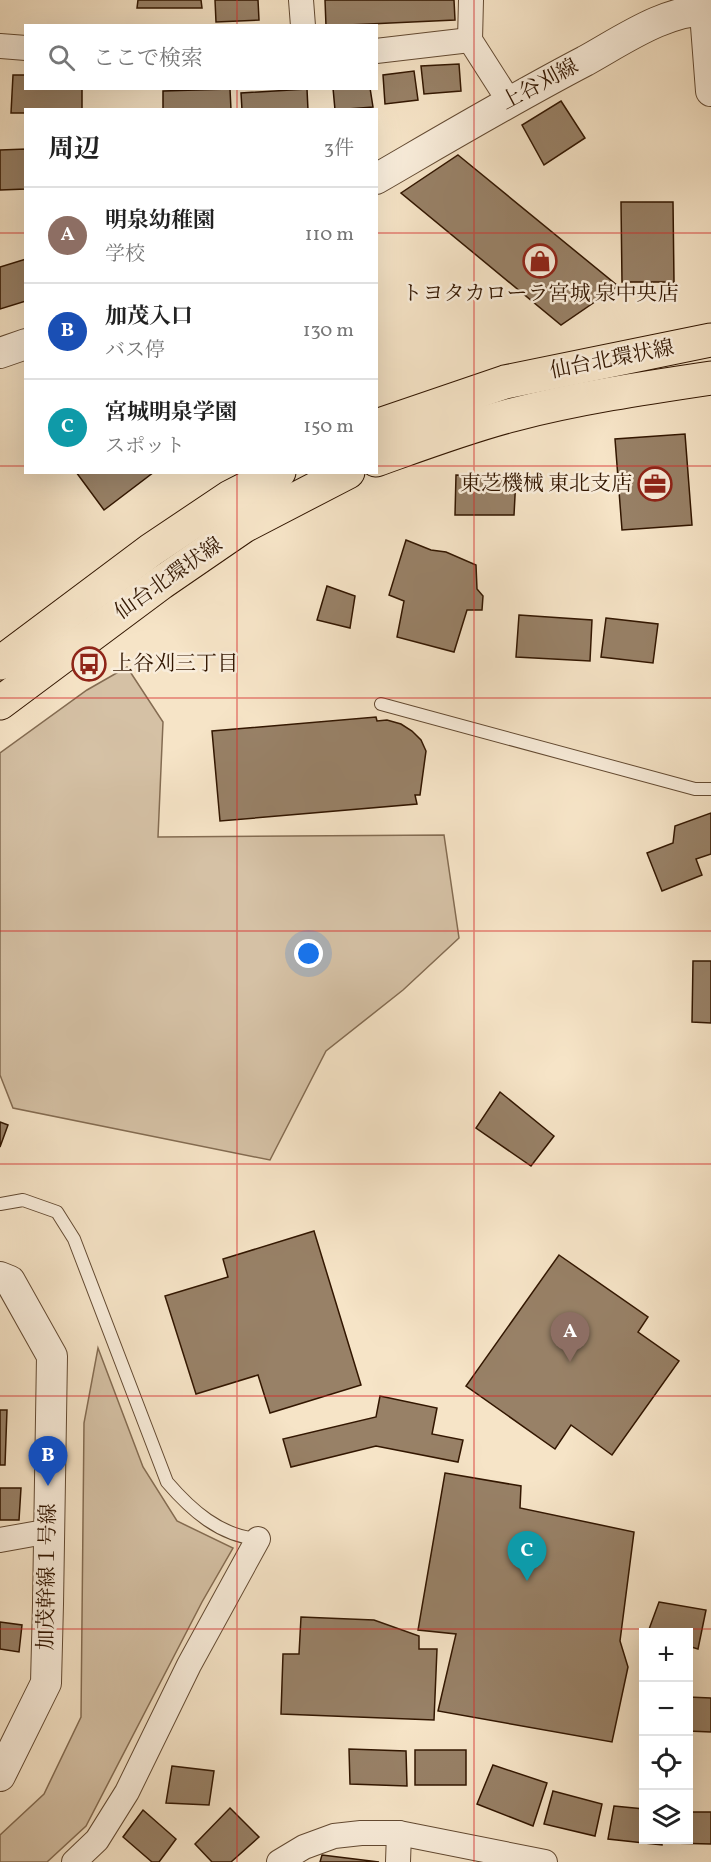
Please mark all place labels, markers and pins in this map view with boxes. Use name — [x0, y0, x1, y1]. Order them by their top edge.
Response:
shop icon: トヨタカローラ宮城 泉中央店 — [522, 243, 558, 279]
place label: トヨタカローラ宮城 泉中央店 — [401, 280, 679, 309]
office icon: 東芝機械 東北支店 — [637, 466, 673, 502]
place label: 東芝機械 東北支店 — [460, 470, 632, 499]
bus stop icon: 上谷刈三丁目 — [71, 646, 107, 682]
place label: 上谷刈三丁目 — [112, 650, 238, 679]
pin: A — [550, 1312, 590, 1362]
pin: B — [28, 1436, 68, 1486]
pin: C — [508, 1532, 546, 1581]

